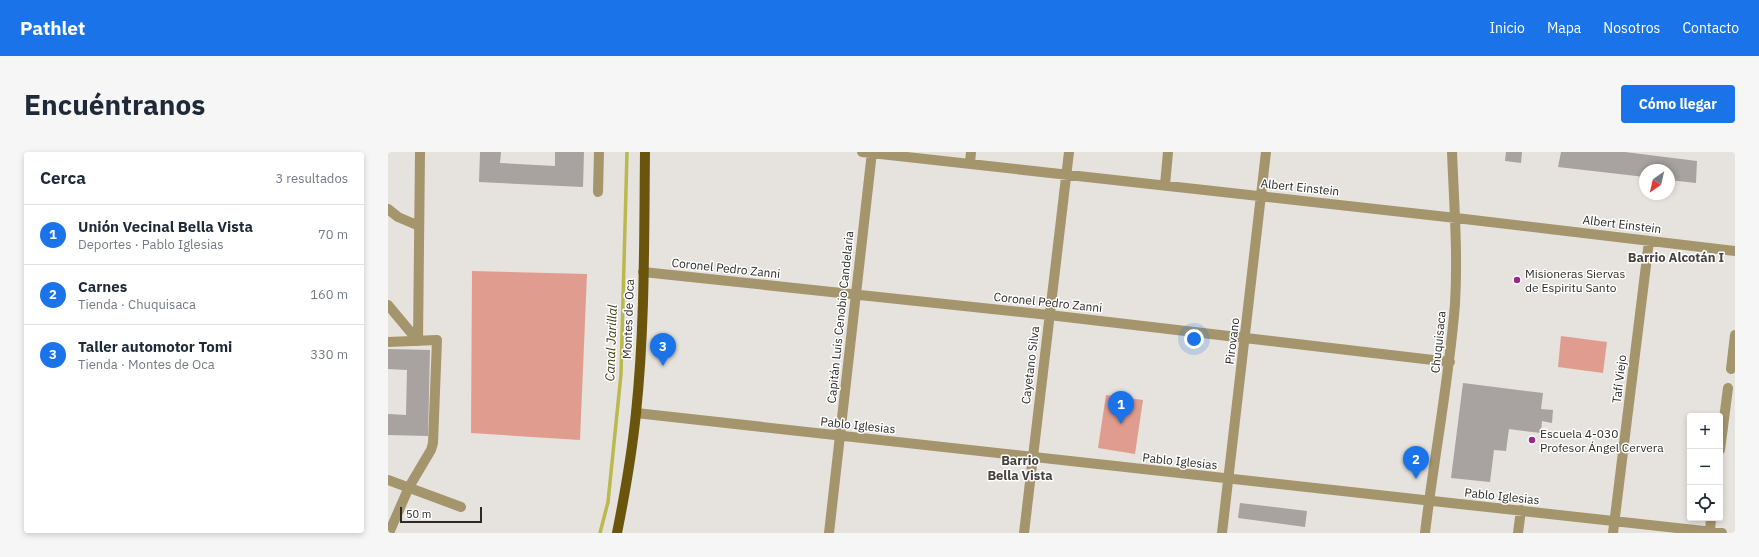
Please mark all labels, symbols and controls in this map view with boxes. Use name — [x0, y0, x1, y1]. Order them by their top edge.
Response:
text: Pathlet — [20, 16, 85, 40]
text: Inicio — [1489, 19, 1525, 37]
text: Mapa — [1547, 19, 1581, 37]
text: Nosotros — [1603, 19, 1660, 37]
text: Contacto — [1682, 19, 1739, 37]
button: Cómo llegar — [1621, 85, 1735, 123]
text: Encuéntranos — [24, 86, 205, 123]
north arrow — [1639, 164, 1675, 200]
text: Cerca — [40, 167, 86, 189]
text: 3 resultados — [275, 170, 348, 187]
street label: Albert Einstein — [1260, 175, 1340, 199]
street label: Albert Einstein — [1582, 212, 1662, 236]
text: Unión Vecinal Bella Vista — [78, 217, 253, 236]
text: 1 — [49, 226, 57, 243]
text: 70 m — [318, 226, 348, 243]
street label: Capitán Luis Cenobio Candelaria — [823, 229, 857, 404]
text: Deportes · Pablo Iglesias — [78, 236, 224, 253]
district label: Barrio Alcotán I — [1628, 249, 1724, 266]
street label: Coronel Pedro Zanni — [671, 255, 781, 281]
place label: Misioneras Siervas de Espiritu Santo — [1525, 266, 1625, 295]
marker: Misioneras Siervas de Espiritu Santo — [1512, 275, 1522, 285]
text: Carnes — [78, 277, 127, 296]
street label: Montes de Oca — [619, 278, 637, 359]
text: 2 — [49, 286, 57, 303]
text: 160 m — [310, 286, 348, 303]
street label: Coronel Pedro Zanni — [993, 289, 1103, 315]
text: Tienda · Chuquisaca — [78, 296, 196, 313]
water label: Canal Jarillal — [601, 304, 621, 382]
street label: Chuquisaca — [1427, 310, 1449, 374]
street label: Pirovano — [1222, 316, 1242, 365]
street label: Cayetano Silva — [1018, 324, 1042, 405]
your location — [1184, 329, 1204, 349]
pin: 3 — [650, 333, 676, 366]
text: Taller automotor Tomi — [78, 337, 232, 356]
text: 3 — [49, 346, 57, 363]
text: 330 m — [310, 346, 348, 363]
street label: Tafí Viejo — [1609, 354, 1629, 404]
text: Tienda · Montes de Oca — [78, 356, 215, 373]
pin: 1 — [1108, 391, 1134, 424]
map controls — [1687, 413, 1723, 521]
button: + — [1687, 413, 1723, 449]
street label: Pablo Iglesias — [820, 414, 896, 436]
place label: Escuela 4-030 Profesor Ángel Cervera — [1540, 426, 1664, 455]
marker: Escuela 4-030 Profesor Ángel Cervera — [1527, 435, 1537, 445]
pin: 2 — [1403, 446, 1429, 479]
button: − — [1687, 449, 1723, 485]
street label: Pablo Iglesias — [1142, 450, 1218, 472]
district label: Barrio Bella Vista — [987, 452, 1053, 484]
street label: Pablo Iglesias — [1464, 485, 1540, 507]
button: locate — [1687, 485, 1723, 521]
scale bar — [400, 505, 482, 524]
text: 50 m — [406, 507, 431, 521]

